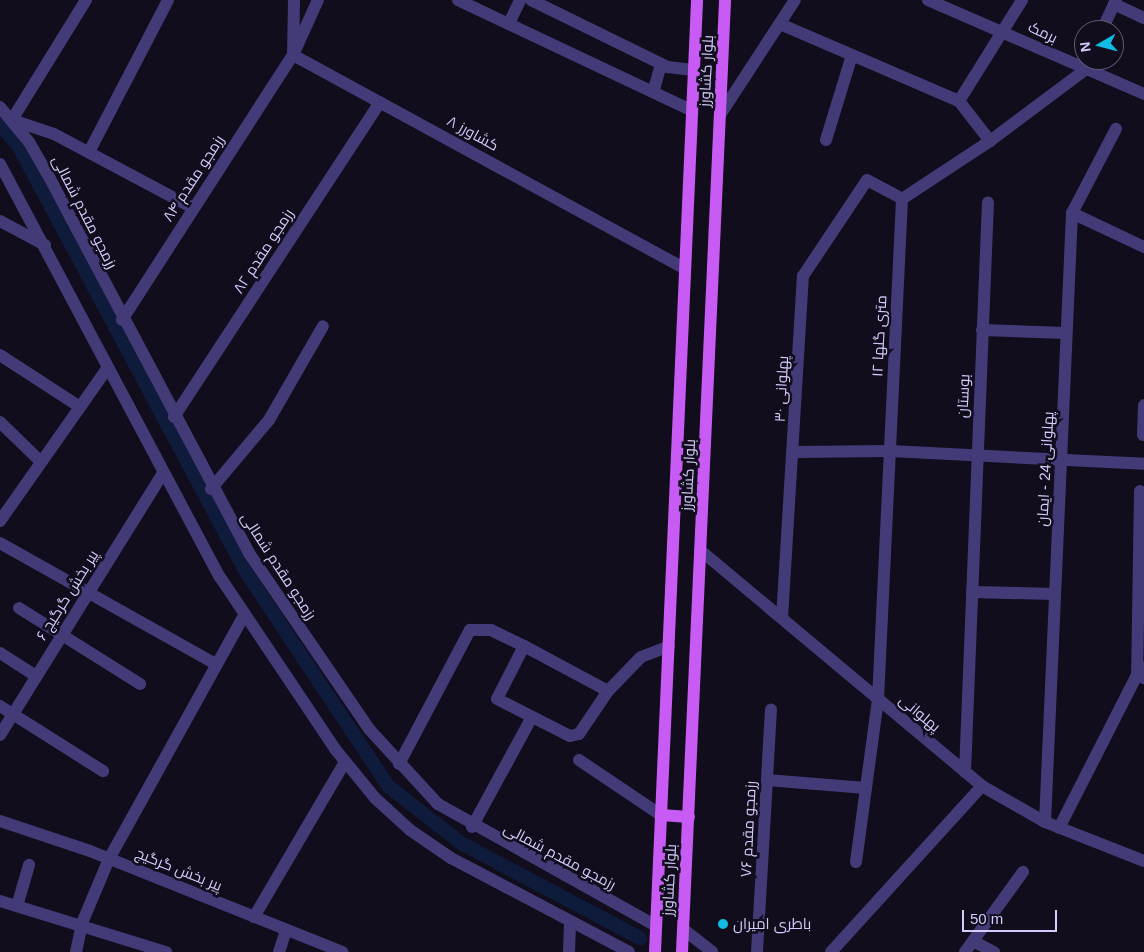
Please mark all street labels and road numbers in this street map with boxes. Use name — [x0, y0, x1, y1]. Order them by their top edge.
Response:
street label: برمک — [1025, 17, 1061, 47]
street label: بلوار کشاورز — [695, 34, 717, 108]
street label: کشاورز ۸ — [444, 111, 502, 155]
street label: رزمجو مقدم ۸۴ — [158, 131, 228, 225]
street label: رزمجو مقدم شمالی — [49, 152, 121, 272]
street label: رزمجو مقدم ۸۲ — [229, 205, 297, 297]
street label: ۱۲ متری گلها — [868, 295, 890, 377]
street label: پهلوانی ۳۰ — [770, 355, 792, 423]
street label: بوستان — [953, 374, 973, 418]
street label: پهلوانی 24 - ایمان — [1033, 411, 1057, 527]
street label: بلوار کشاورز — [677, 438, 699, 512]
street label: رزمجو مقدم شمالی — [238, 509, 320, 623]
street label: پیر بخش گرگیج ۶ — [32, 547, 102, 643]
street label: پهلوانی — [896, 691, 944, 735]
street label: رزمجو مقدم ۷۶ — [736, 780, 760, 878]
street label: رزمجو مقدم شمالی — [501, 819, 619, 893]
street label: بلوار کشاورز — [658, 843, 680, 917]
street label: پیر بخش گرگیج — [133, 844, 225, 894]

